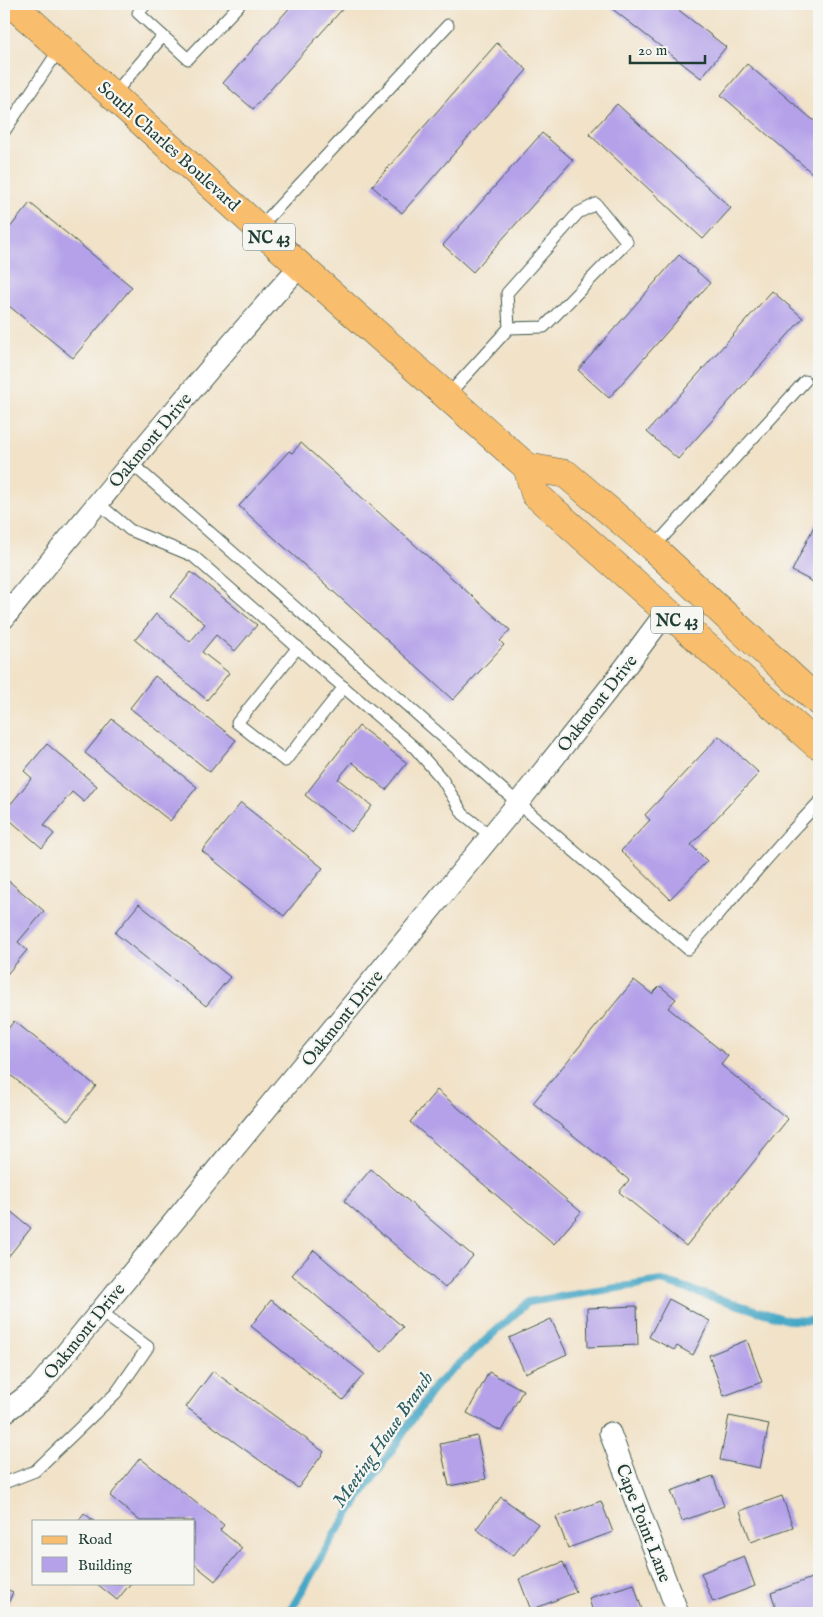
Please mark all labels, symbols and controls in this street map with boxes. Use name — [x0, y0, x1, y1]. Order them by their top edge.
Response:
scale bar — [630, 32, 706, 64]
text: 20 m — [638, 41, 668, 60]
street label: South Charles Boulevard — [92, 77, 244, 217]
road number: NC 43 — [243, 223, 295, 250]
street label: Oakmont Drive — [105, 389, 198, 493]
road number: NC 43 — [651, 606, 703, 634]
street label: Oakmont Drive — [553, 651, 643, 757]
street label: Oakmont Drive — [297, 966, 389, 1072]
street label: Oakmont Drive — [39, 1279, 131, 1385]
water label: Meeting House Branch — [328, 1368, 439, 1513]
street label: Cape Point Lane — [609, 1461, 676, 1586]
legend — [32, 1520, 195, 1584]
text: Road — [78, 1530, 113, 1549]
text: Building — [78, 1556, 133, 1575]

